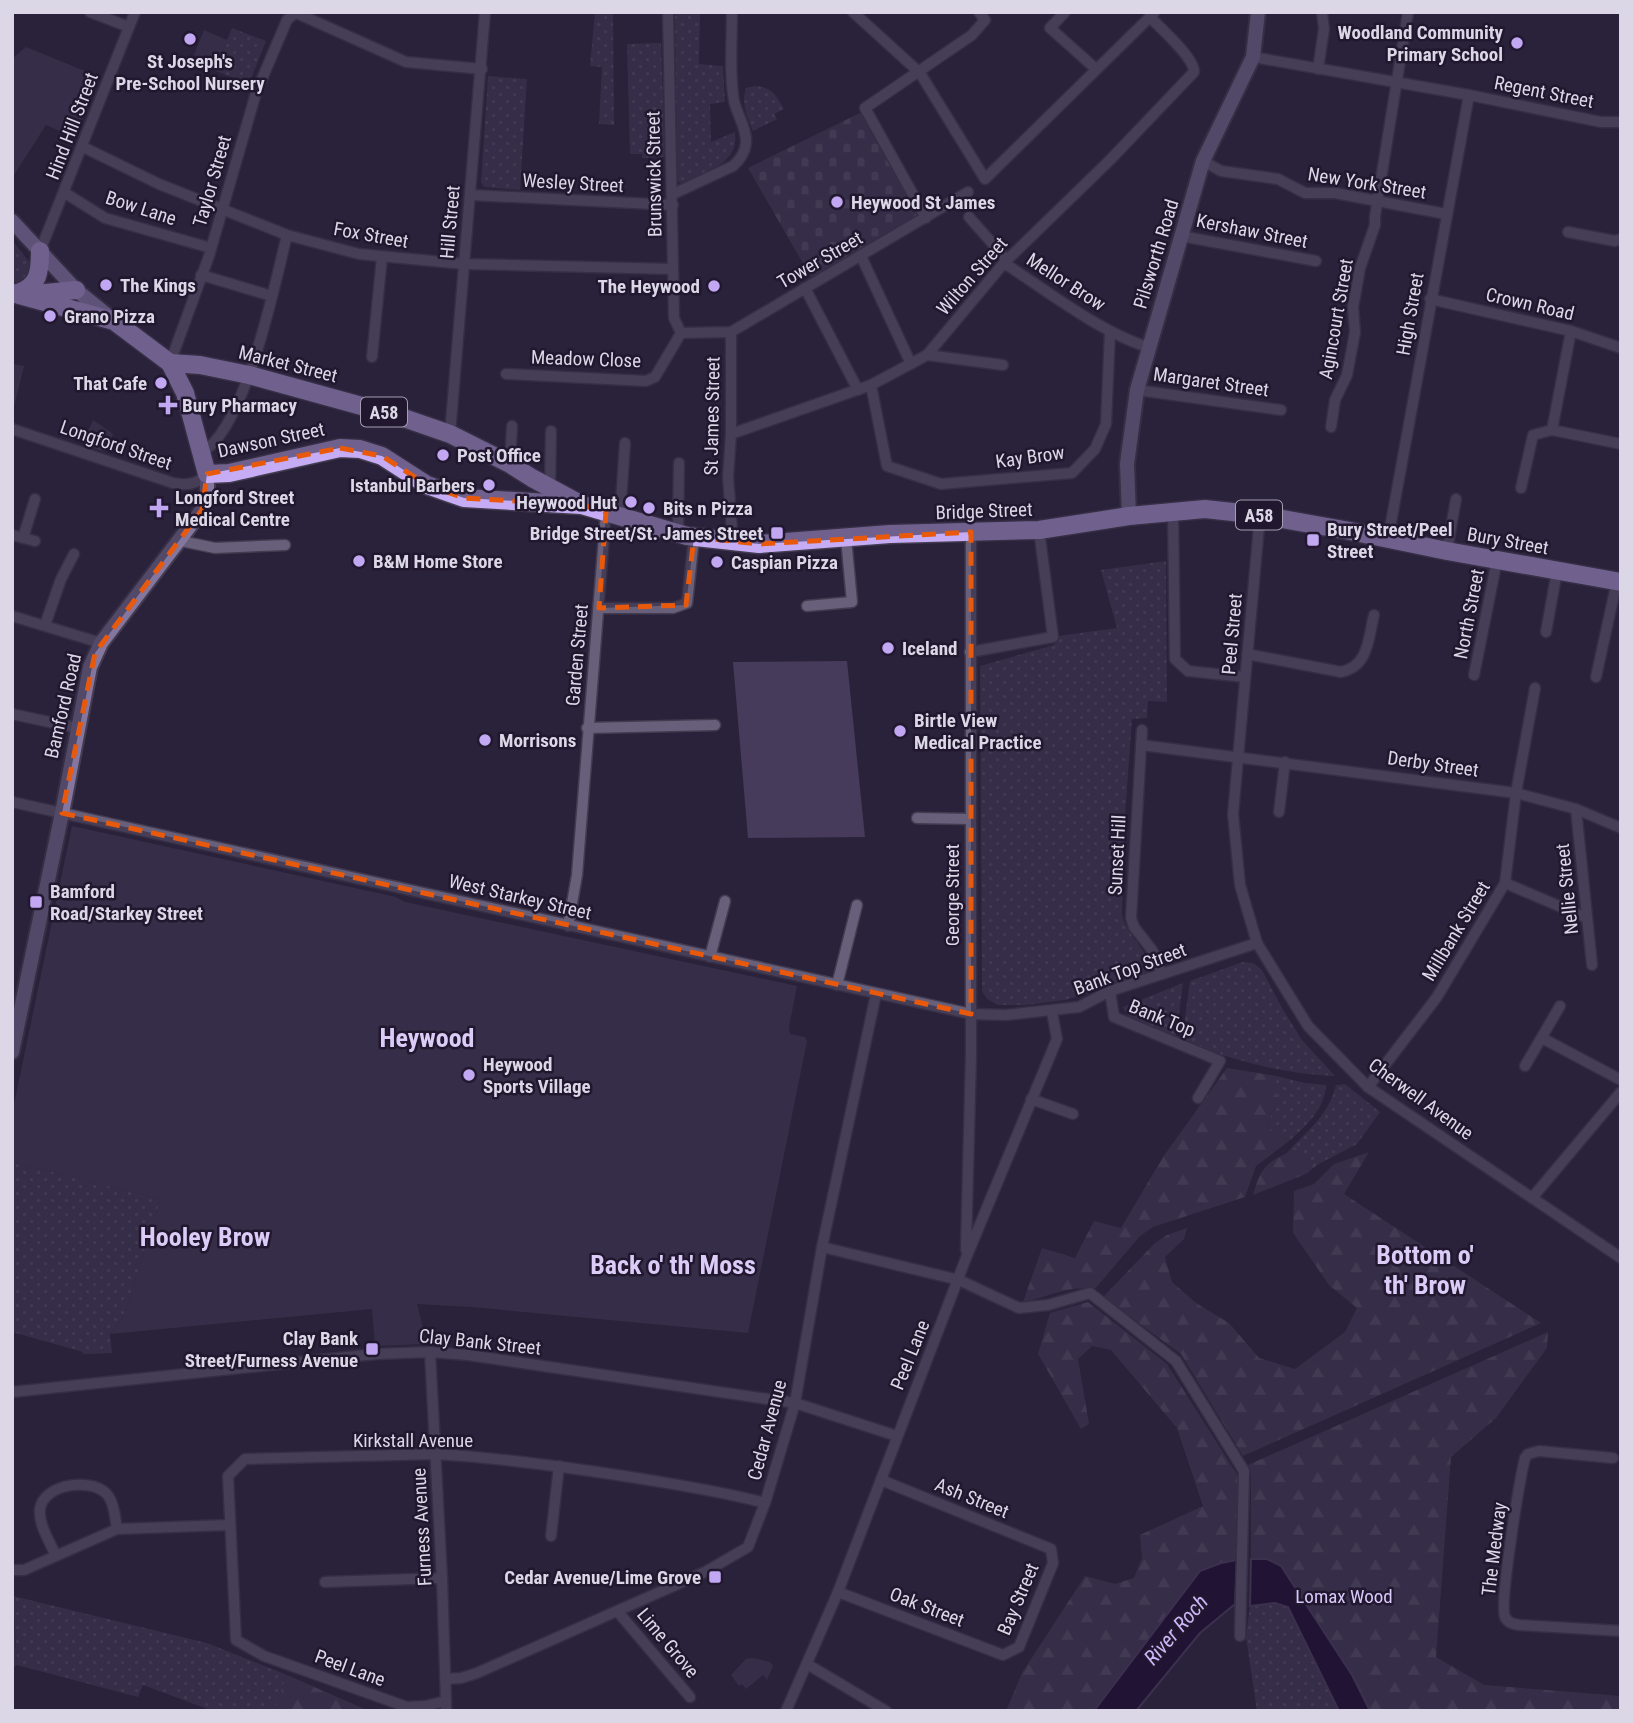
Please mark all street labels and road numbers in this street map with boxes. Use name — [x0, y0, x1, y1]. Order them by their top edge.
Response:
street label: Hind Hill Street — [41, 69, 103, 183]
street label: Regent Street — [1492, 71, 1596, 113]
street label: Brunswick Street — [641, 111, 667, 237]
street label: Taylor Street — [188, 133, 236, 229]
street label: New York Street — [1306, 162, 1428, 204]
street label: Wesley Street — [522, 169, 624, 197]
street label: Hill Street — [435, 184, 465, 260]
street label: Bow Lane — [103, 186, 179, 230]
street label: Pilsworth Road — [1128, 196, 1184, 312]
street label: Kershaw Street — [1194, 209, 1310, 253]
street label: Fox Street — [332, 217, 410, 253]
street label: Tower Street — [773, 226, 867, 294]
street label: Wilton Street — [932, 232, 1012, 320]
street label: Mellor Brow — [1022, 248, 1110, 316]
street label: Agincourt Street — [1314, 257, 1358, 381]
street label: High Street — [1391, 271, 1429, 357]
street label: Crown Road — [1484, 283, 1576, 325]
street label: Market Street — [236, 341, 340, 387]
street label: Meadow Close — [530, 346, 642, 372]
street label: St James Street — [699, 356, 725, 476]
street label: Margaret Street — [1152, 363, 1270, 401]
road number: A58 — [361, 398, 407, 426]
street label: Longford Street — [57, 415, 175, 475]
street label: Dawson Street — [215, 417, 327, 463]
street label: Kay Brow — [994, 441, 1066, 473]
street label: Bridge Street — [935, 498, 1033, 524]
road number: A58 — [1236, 500, 1282, 530]
street label: Bury Street — [1465, 523, 1551, 559]
street label: North Street — [1449, 567, 1489, 661]
street label: Peel Street — [1217, 592, 1247, 676]
street label: Garden Street — [561, 603, 593, 707]
street label: Bamford Road — [40, 651, 86, 761]
street label: Derby Street — [1386, 746, 1480, 782]
street label: Sunset Hill — [1103, 814, 1131, 896]
street label: Nellie Street — [1551, 842, 1583, 936]
street label: George Street — [941, 844, 964, 946]
street label: West Starkey Street — [446, 869, 594, 925]
street label: Millbank Street — [1417, 877, 1495, 985]
street label: Bank Top Street — [1071, 938, 1189, 1000]
street label: Bank Top — [1126, 994, 1198, 1042]
street label: Cherwell Avenue — [1364, 1053, 1478, 1145]
street label: Peel Lane — [886, 1317, 934, 1393]
street label: Clay Bank Street — [418, 1324, 542, 1360]
street label: Cedar Avenue — [743, 1377, 791, 1483]
street label: Kirkstall Avenue — [353, 1429, 473, 1452]
street label: Furness Avenue — [407, 1467, 437, 1587]
street label: Ash Street — [932, 1473, 1012, 1523]
street label: The Medway — [1477, 1501, 1511, 1597]
street label: Bay Street — [993, 1559, 1043, 1639]
street label: Oak Street — [886, 1582, 968, 1632]
street label: Lime Grove — [632, 1603, 704, 1683]
street label: Peel Lane — [312, 1645, 388, 1691]

